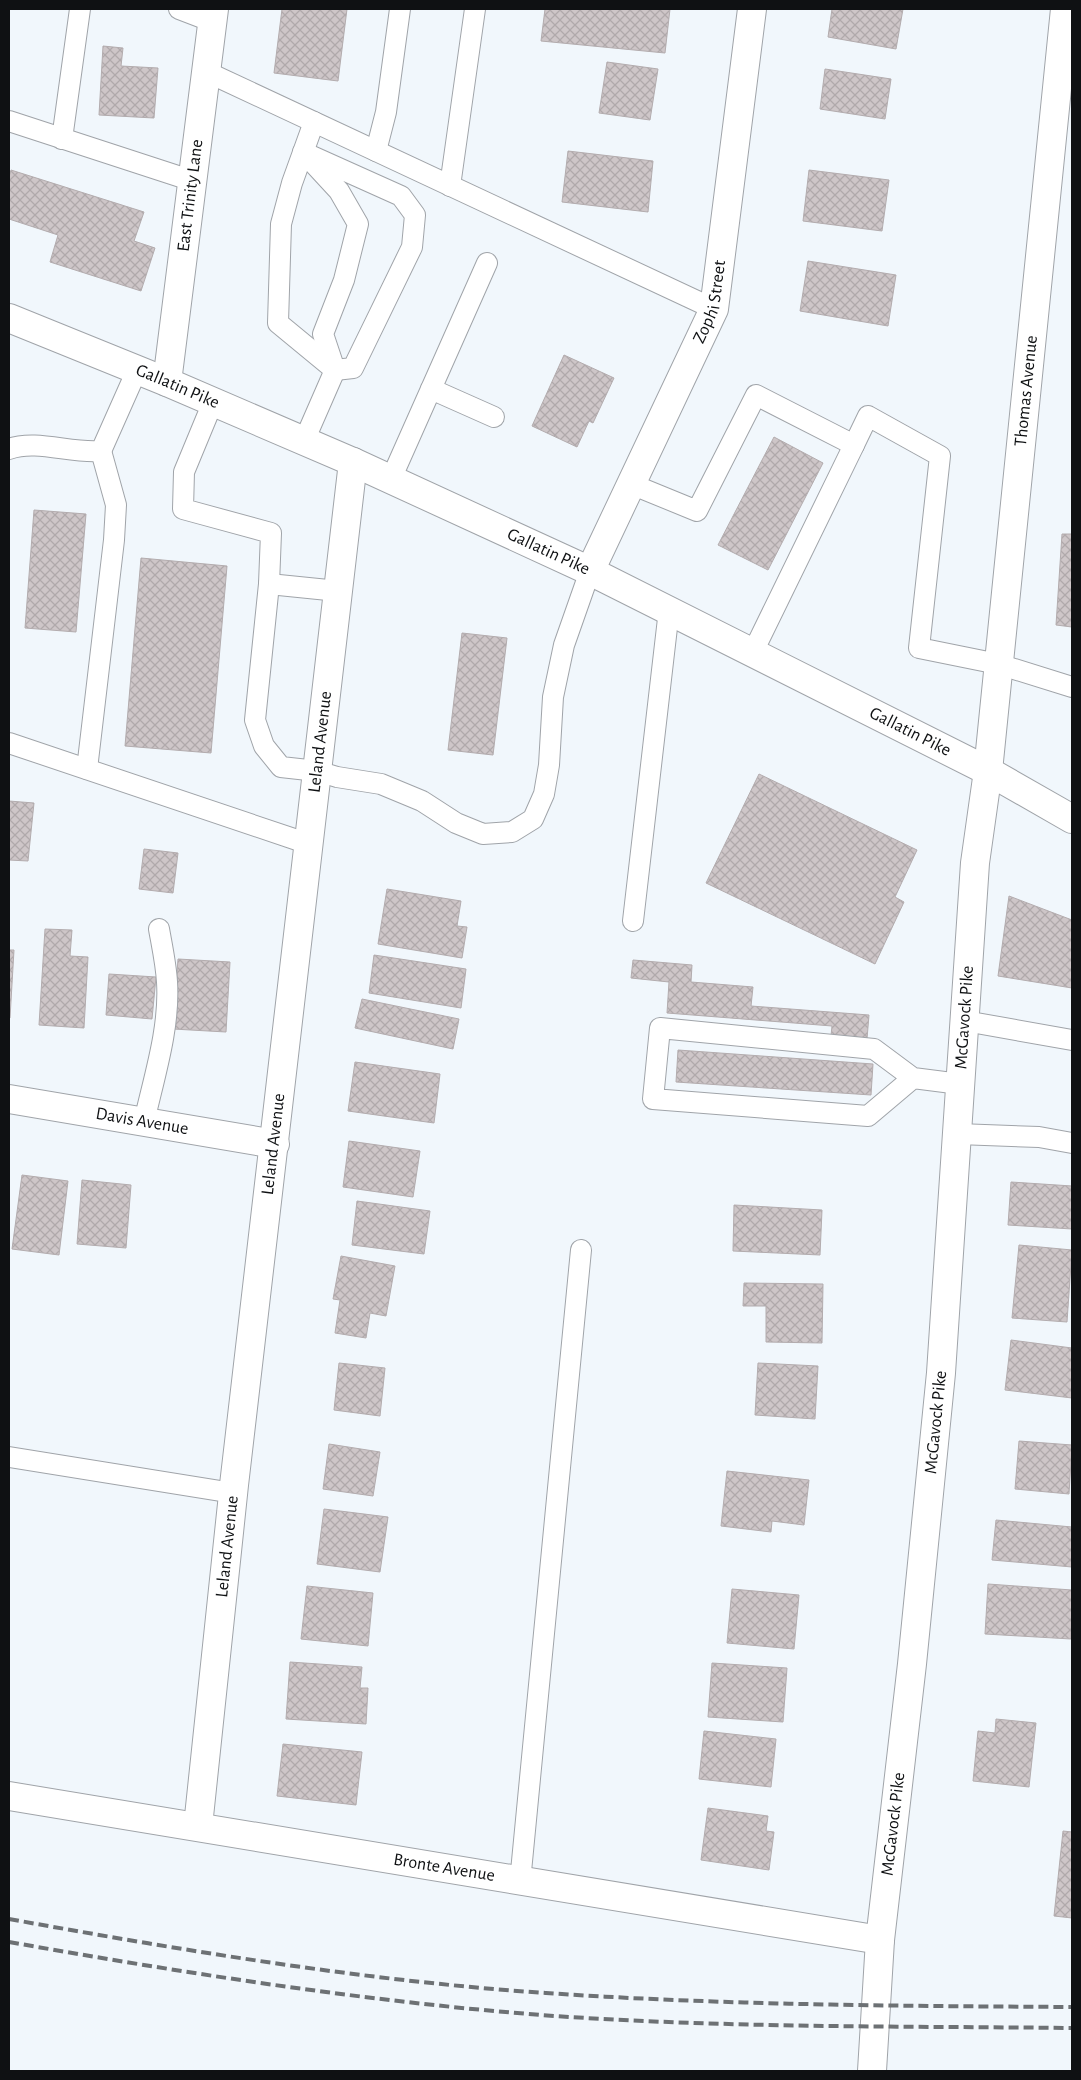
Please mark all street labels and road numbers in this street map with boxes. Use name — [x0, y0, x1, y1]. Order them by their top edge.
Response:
street label: East Trinity Lane — [174, 138, 207, 253]
street label: Zophi Street — [690, 259, 729, 346]
street label: Thomas Avenue — [1012, 335, 1041, 447]
street label: Gallatin Pike — [133, 361, 222, 412]
street label: Gallatin Pike — [504, 525, 592, 579]
street label: Leland Avenue — [306, 690, 335, 794]
street label: Gallatin Pike — [866, 704, 954, 760]
street label: McGavock Pike — [952, 965, 977, 1070]
street label: Leland Avenue — [259, 1092, 288, 1196]
street label: Davis Avenue — [94, 1105, 190, 1138]
street label: McGavock Pike — [922, 1370, 950, 1475]
street label: Leland Avenue — [213, 1495, 242, 1598]
street label: McGavock Pike — [879, 1771, 908, 1877]
street label: Bronte Avenue — [392, 1851, 496, 1885]

